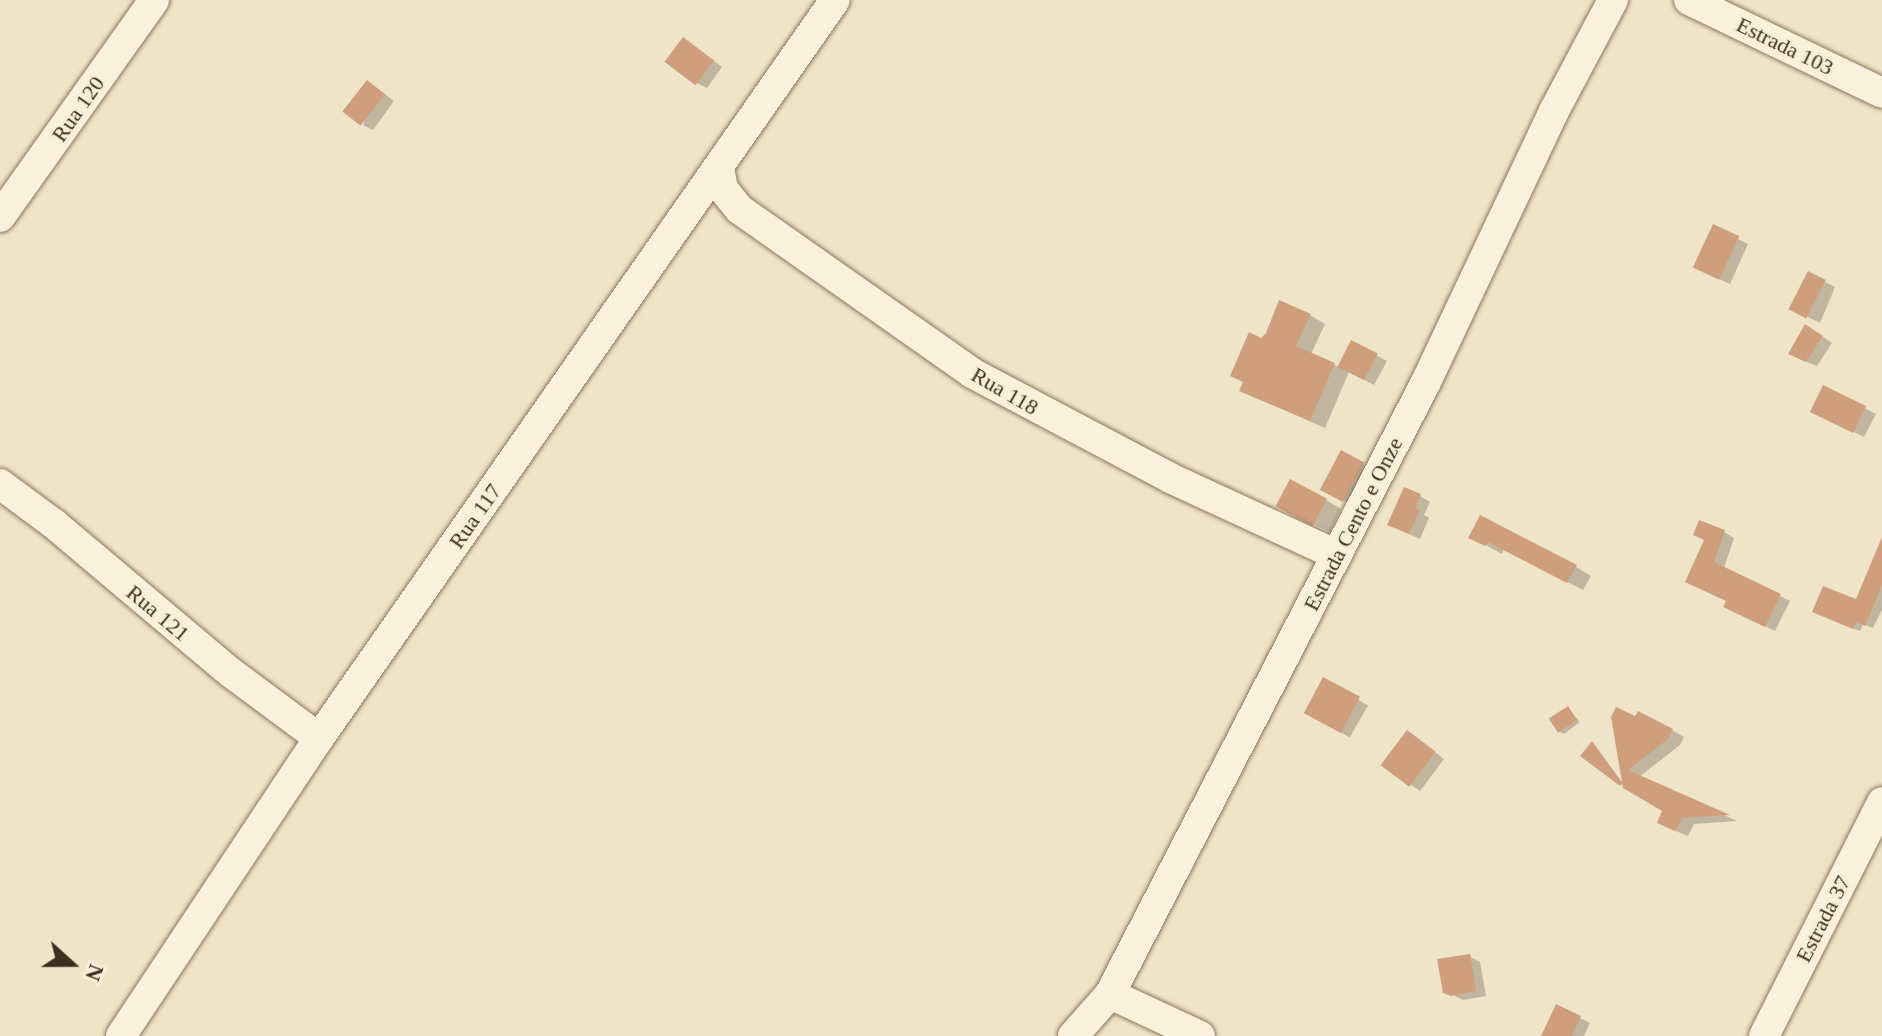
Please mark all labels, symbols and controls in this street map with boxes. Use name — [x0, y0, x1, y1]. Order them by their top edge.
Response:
street label: Estrada 103 — [1732, 11, 1838, 81]
street label: Rua 120 — [46, 71, 110, 147]
street label: Rua 118 — [967, 361, 1043, 421]
street label: Estrada Cento e Onze — [1298, 433, 1408, 615]
street label: Rua 117 — [443, 478, 507, 554]
street label: Rua 121 — [121, 579, 195, 647]
street label: Estrada 37 — [1790, 871, 1856, 967]
north arrow — [32, 924, 112, 1004]
text: N — [80, 961, 109, 985]

